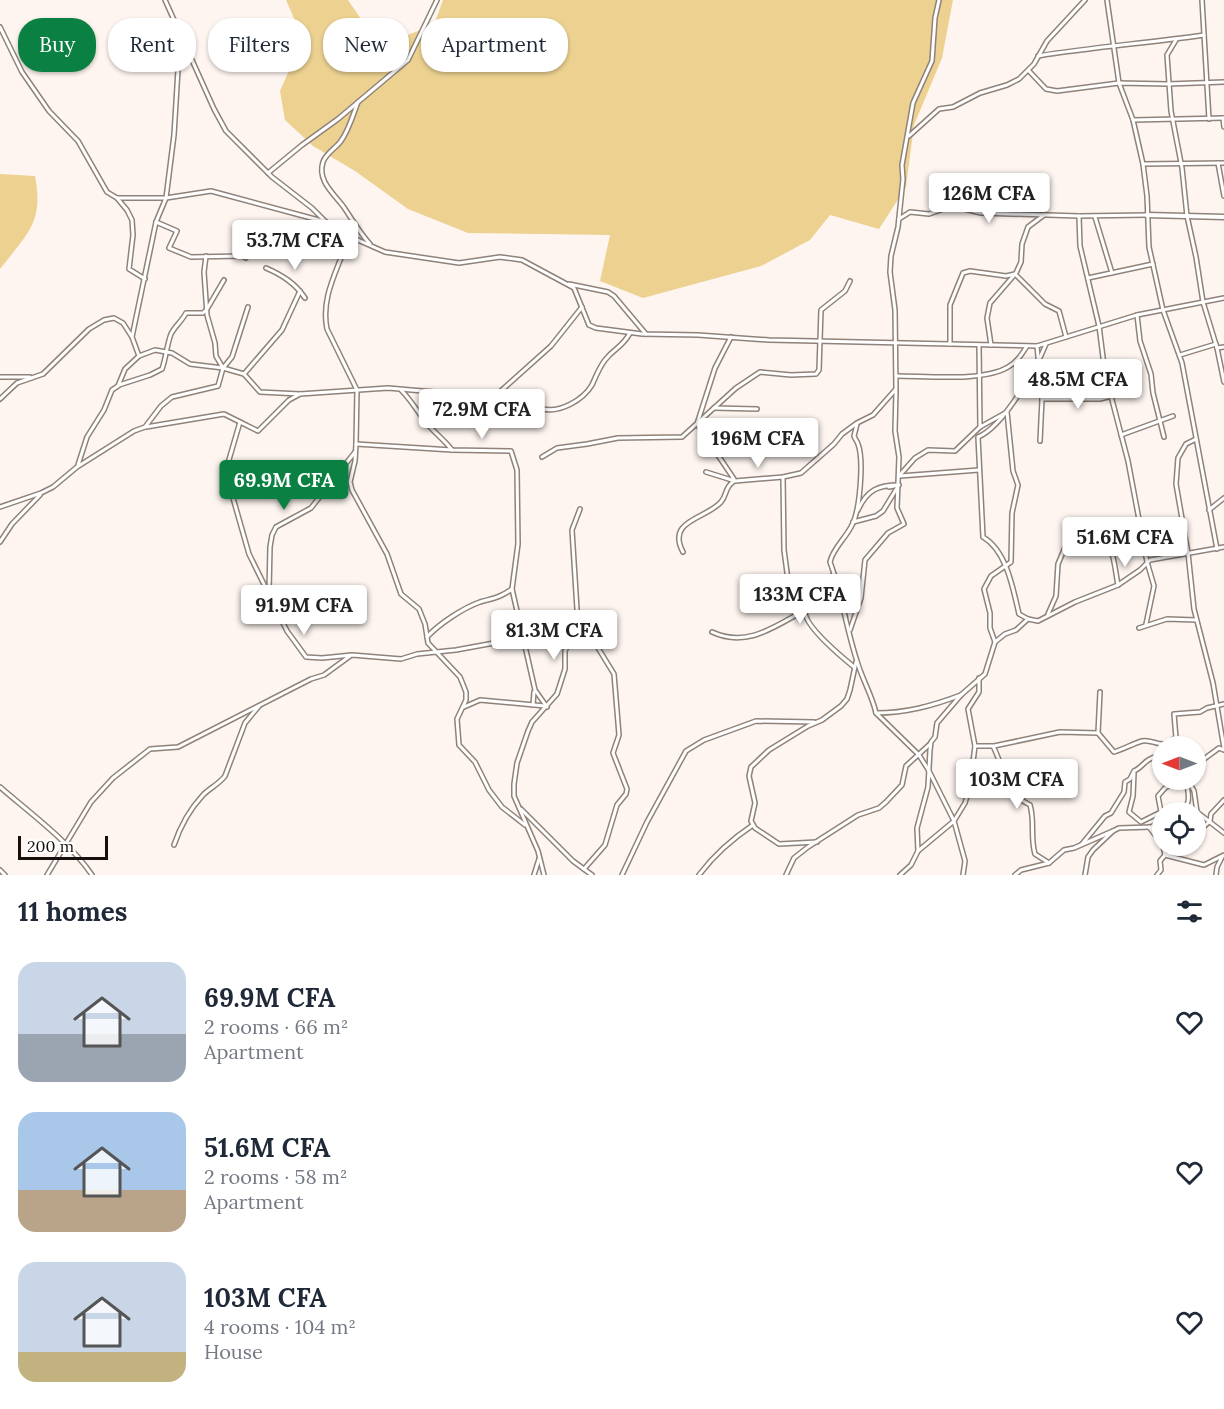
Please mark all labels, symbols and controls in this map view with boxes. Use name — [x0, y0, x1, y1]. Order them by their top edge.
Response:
chip: Buy — [18, 18, 96, 72]
chip: Rent — [108, 18, 196, 72]
chip: Filters — [208, 18, 311, 72]
chip: New — [323, 18, 409, 72]
chip: Apartment — [421, 18, 568, 72]
pin: 126M CFA — [927, 173, 1051, 224]
text: 126M CFA — [943, 180, 1035, 205]
pin: 53.7M CFA — [226, 220, 364, 271]
text: 53.7M CFA — [246, 227, 344, 252]
pin: 48.5M CFA — [1009, 359, 1147, 410]
text: 48.5M CFA — [1028, 366, 1128, 391]
pin: 72.9M CFA — [413, 389, 551, 440]
text: 72.9M CFA — [433, 396, 531, 421]
pin: 196M CFA — [696, 418, 820, 469]
text: 196M CFA — [711, 425, 805, 450]
pin: 69.9M CFA — [215, 460, 353, 511]
text: 69.9M CFA — [233, 467, 335, 492]
pin: 51.6M CFA — [1056, 517, 1194, 568]
text: 51.6M CFA — [1076, 524, 1174, 549]
pin: 133M CFA — [738, 574, 862, 625]
text: 133M CFA — [754, 581, 846, 606]
pin: 91.9M CFA — [235, 585, 373, 636]
text: 91.9M CFA — [255, 592, 353, 617]
pin: 81.3M CFA — [485, 610, 623, 661]
text: 81.3M CFA — [505, 617, 603, 642]
north arrow — [1152, 736, 1206, 790]
map controls — [1152, 736, 1206, 856]
pin: 103M CFA — [955, 759, 1079, 810]
text: 103M CFA — [970, 766, 1064, 791]
button: locate — [1152, 802, 1206, 856]
scale bar — [18, 833, 108, 860]
text: 200 m — [27, 836, 74, 856]
text: 11 homes — [18, 895, 127, 928]
icon: filters — [1173, 895, 1206, 928]
text: 69.9M CFA — [204, 981, 335, 1014]
icon: home — [66, 986, 138, 1058]
icon: heart — [1173, 1006, 1206, 1039]
text: 2 rooms · 66 m² — [204, 1014, 349, 1039]
text: Apartment — [204, 1039, 304, 1064]
text: 51.6M CFA — [204, 1131, 331, 1164]
icon: home — [66, 1136, 138, 1208]
icon: heart — [1173, 1156, 1206, 1189]
text: 2 rooms · 58 m² — [204, 1164, 348, 1189]
text: Apartment — [204, 1189, 304, 1214]
text: 103M CFA — [204, 1281, 327, 1314]
icon: home — [66, 1286, 138, 1358]
icon: heart — [1173, 1306, 1206, 1339]
text: 4 rooms · 104 m² — [204, 1314, 356, 1339]
text: House — [204, 1339, 263, 1364]

